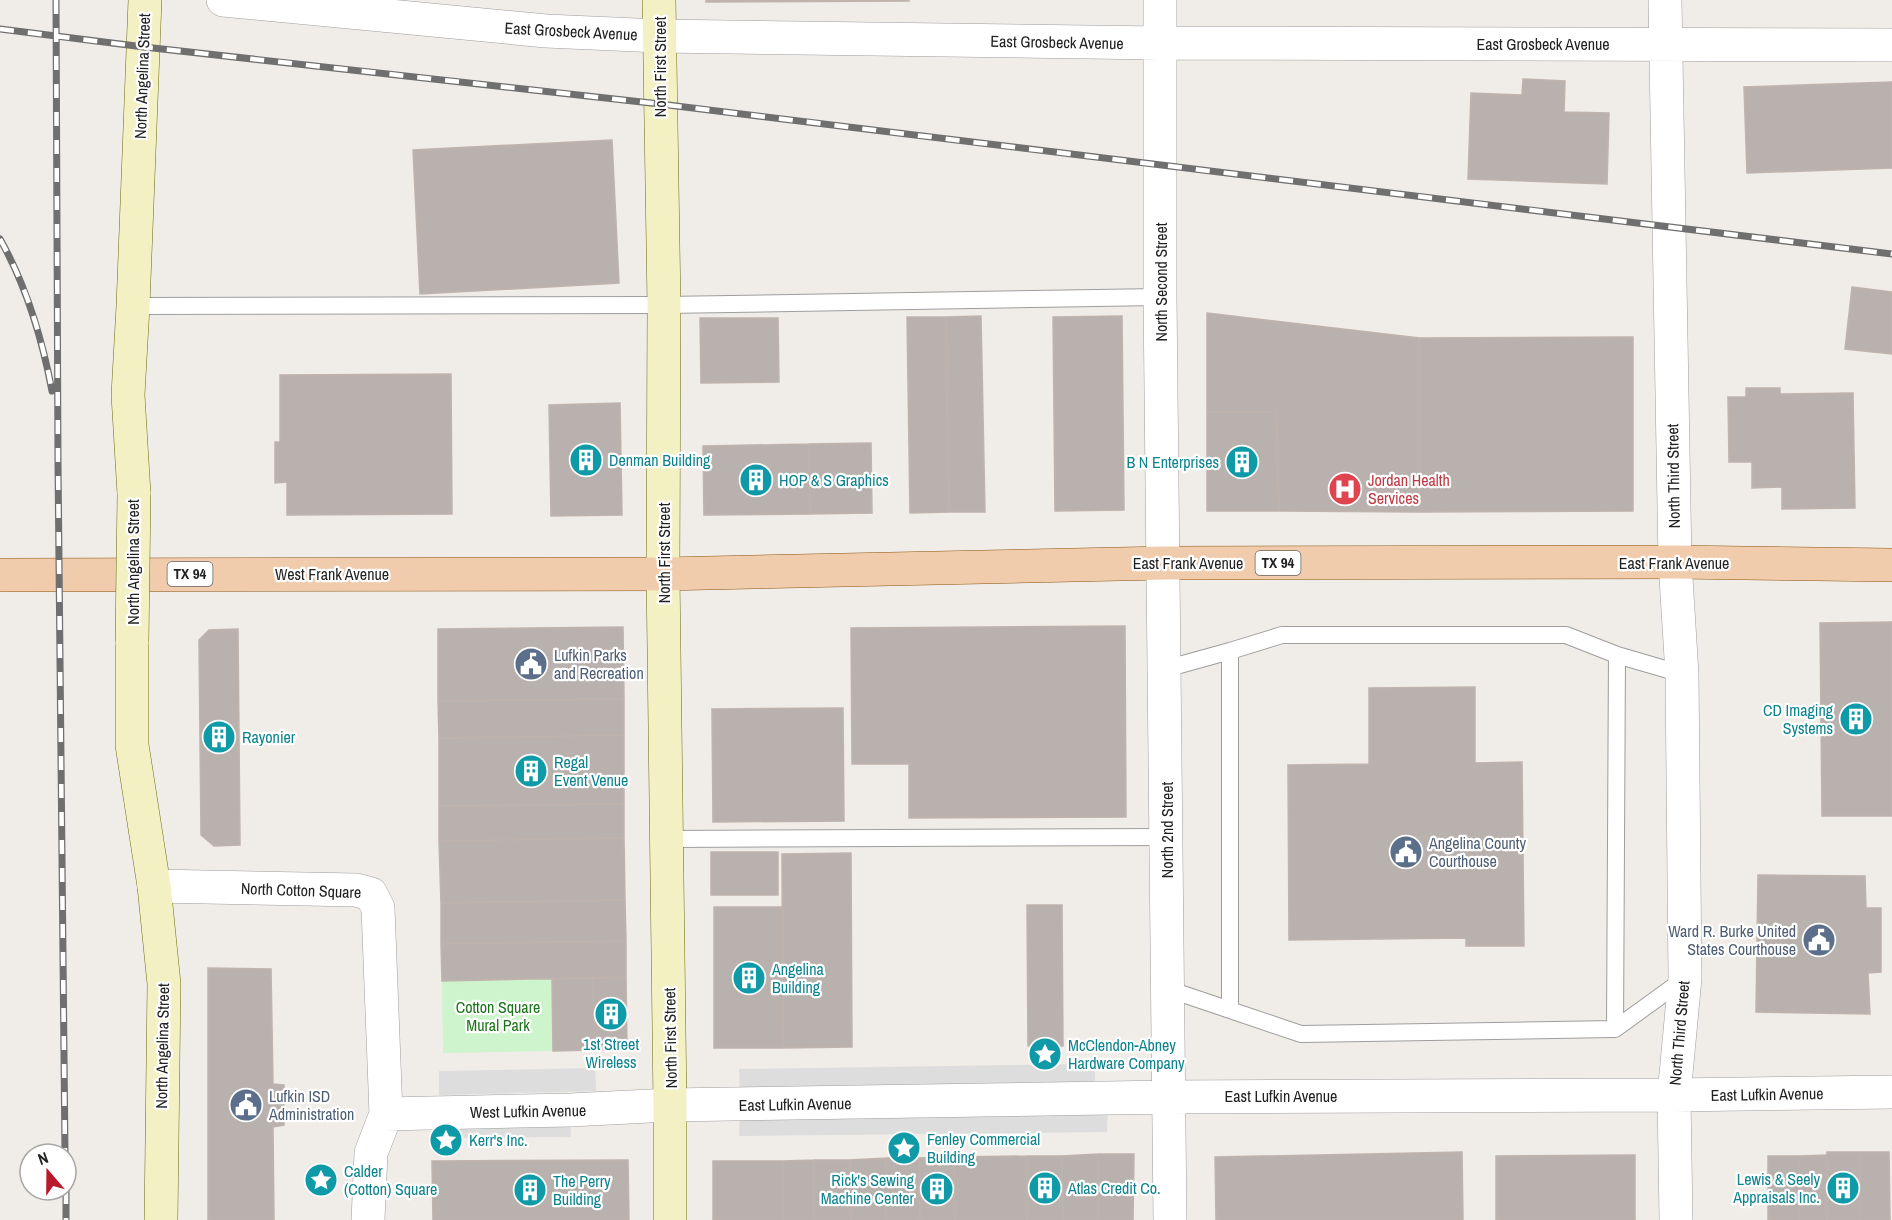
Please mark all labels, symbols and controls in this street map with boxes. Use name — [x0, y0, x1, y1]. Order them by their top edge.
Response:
street label: North Angelina Street — [129, 13, 155, 139]
street label: North First Street — [649, 16, 671, 117]
street label: East Grosbeck Avenue — [504, 17, 638, 45]
street label: East Grosbeck Avenue — [990, 30, 1124, 54]
street label: East Grosbeck Avenue — [1476, 33, 1610, 55]
street label: North Second Street — [1150, 222, 1172, 341]
street label: North Third Street — [1661, 423, 1685, 529]
building icon: Denman Building — [568, 442, 604, 478]
building icon: B N Enterprises — [1224, 444, 1260, 480]
place label: Denman Building — [609, 449, 711, 471]
place label: B N Enterprises — [1126, 451, 1219, 473]
building icon: HOP & S Graphics — [738, 462, 774, 498]
place label: HOP & S Graphics — [779, 469, 889, 491]
place label: Jordan Health Services — [1368, 469, 1450, 509]
hospital icon: Jordan Health Services — [1327, 471, 1363, 507]
street label: North Angelina Street — [122, 499, 144, 625]
street label: North First Street — [653, 502, 675, 603]
road number: TX 94 — [1256, 551, 1300, 575]
street label: East Frank Avenue — [1133, 552, 1243, 574]
street label: East Frank Avenue — [1619, 552, 1729, 574]
road number: TX 94 — [168, 562, 213, 586]
street label: West Frank Avenue — [275, 563, 389, 585]
place label: Lufkin Parks and Recreation — [554, 644, 644, 684]
public building icon: Lufkin Parks and Recreation — [513, 646, 549, 682]
place label: CD Imaging Systems — [1763, 699, 1834, 739]
building icon: CD Imaging Systems — [1838, 701, 1874, 737]
building icon: Rayonier — [201, 719, 237, 755]
place label: Rayonier — [242, 726, 296, 748]
place label: Regal Event Venue — [554, 751, 628, 791]
building icon: Regal Event Venue — [513, 753, 549, 789]
street label: North 2nd Street — [1156, 782, 1178, 878]
place label: Angelina County Courthouse — [1428, 832, 1526, 872]
public building icon: Angelina County Courthouse — [1388, 834, 1424, 870]
street label: North Cotton Square — [240, 877, 362, 903]
place label: Ward R. Burke United States Courthouse — [1668, 920, 1796, 960]
public building icon: Ward R. Burke United States Courthouse — [1801, 922, 1837, 958]
place label: Angelina Building — [771, 958, 824, 998]
building icon: Angelina Building — [731, 960, 767, 996]
street label: North Third Street — [1663, 980, 1695, 1086]
street label: North Angelina Street — [150, 983, 174, 1109]
street label: North First Street — [658, 987, 682, 1088]
park label: Cotton Square Mural Park — [456, 996, 540, 1036]
building icon: 1st Street Wireless — [593, 996, 629, 1032]
place label: 1st Street Wireless — [583, 1033, 639, 1073]
place label: McClendon-Abney Hardware Company — [1068, 1034, 1185, 1074]
place icon: McClendon-Abney Hardware Company — [1027, 1036, 1063, 1072]
street label: East Lufkin Avenue — [1710, 1082, 1824, 1106]
place label: Lufkin ISD Administration — [268, 1085, 354, 1125]
street label: East Lufkin Avenue — [1225, 1085, 1337, 1107]
public building icon: Lufkin ISD Administration — [228, 1087, 264, 1123]
street label: East Lufkin Avenue — [738, 1092, 852, 1116]
street label: West Lufkin Avenue — [470, 1099, 586, 1123]
place icon: Kerr's Inc. — [428, 1122, 464, 1158]
place label: Fenley Commercial Building — [927, 1128, 1040, 1168]
place label: Kerr's Inc. — [469, 1129, 528, 1151]
place icon: Fenley Commercial Building — [886, 1130, 922, 1166]
north arrow — [18, 1142, 78, 1202]
text: N — [35, 1146, 51, 1170]
place label: Calder (Cotton) Square — [344, 1160, 437, 1200]
place icon: Calder (Cotton) Square — [303, 1162, 339, 1198]
place label: Lewis & Seely Appraisals Inc. — [1732, 1168, 1820, 1208]
place label: Rick's Sewing Machine Center — [821, 1169, 915, 1209]
place label: The Perry Building — [553, 1170, 611, 1210]
building icon: Atlas Credit Co. — [1027, 1170, 1063, 1206]
building icon: Lewis & Seely Appraisals Inc. — [1825, 1170, 1861, 1206]
building icon: Rick's Sewing Machine Center — [919, 1171, 955, 1207]
building icon: The Perry Building — [512, 1172, 548, 1208]
place label: Atlas Credit Co. — [1067, 1177, 1161, 1199]

